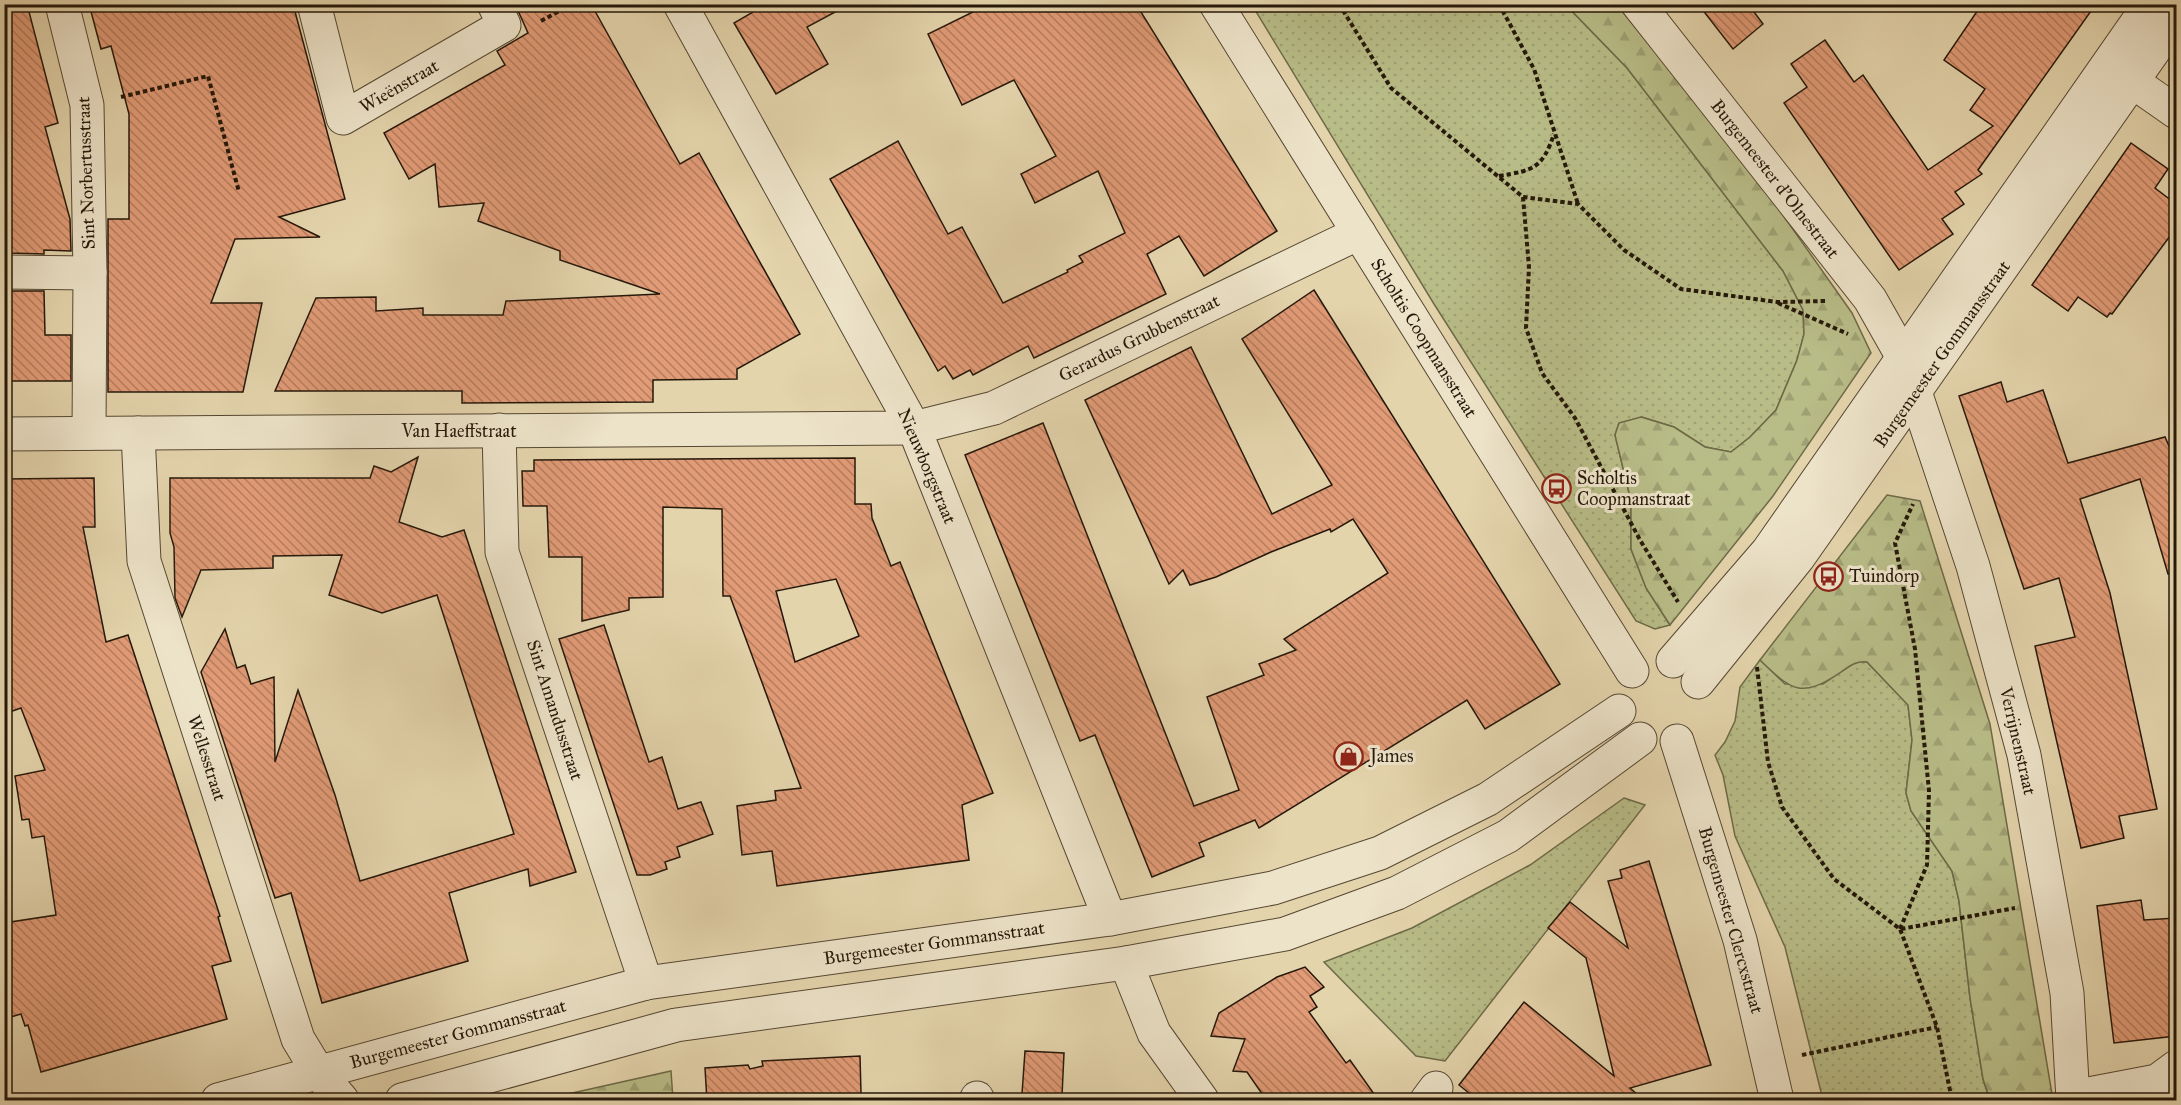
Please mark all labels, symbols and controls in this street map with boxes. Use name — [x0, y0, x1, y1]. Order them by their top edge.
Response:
street label: Wieënstraat — [355, 54, 443, 118]
street label: Burgemeester d'Olnestraat — [1705, 95, 1844, 264]
street label: Sint Norbertusstraat — [72, 96, 100, 250]
street label: Scholtis Coopmansstraat — [1366, 254, 1482, 422]
street label: Burgemeester Gommansstraat — [1869, 256, 2016, 452]
street label: Gerardus Grubbenstraat — [1055, 289, 1224, 387]
street label: Nieuwborgstraat — [892, 405, 961, 528]
street label: Van Haeffstraat — [400, 420, 517, 442]
place label: Scholtis Coopmanstraat — [1577, 467, 1691, 510]
bus stop icon: Scholtis Coopmanstraat — [1540, 472, 1572, 504]
bus stop icon: Tuindorp — [1812, 560, 1844, 592]
place label: Tuindorp — [1849, 565, 1919, 587]
street label: Sint Amandusstraat — [522, 637, 588, 784]
street label: Verrijnenstraat — [1995, 684, 2041, 798]
street label: Wellesstraat — [183, 712, 231, 804]
shop icon: James — [1333, 740, 1365, 772]
place label: James — [1368, 745, 1414, 768]
street label: Burgemeester Clercxstraat — [1693, 824, 1768, 1017]
street label: Burgemeester Gommansstraat — [822, 917, 1047, 970]
street label: Burgemeester Gommansstraat — [347, 994, 569, 1074]

